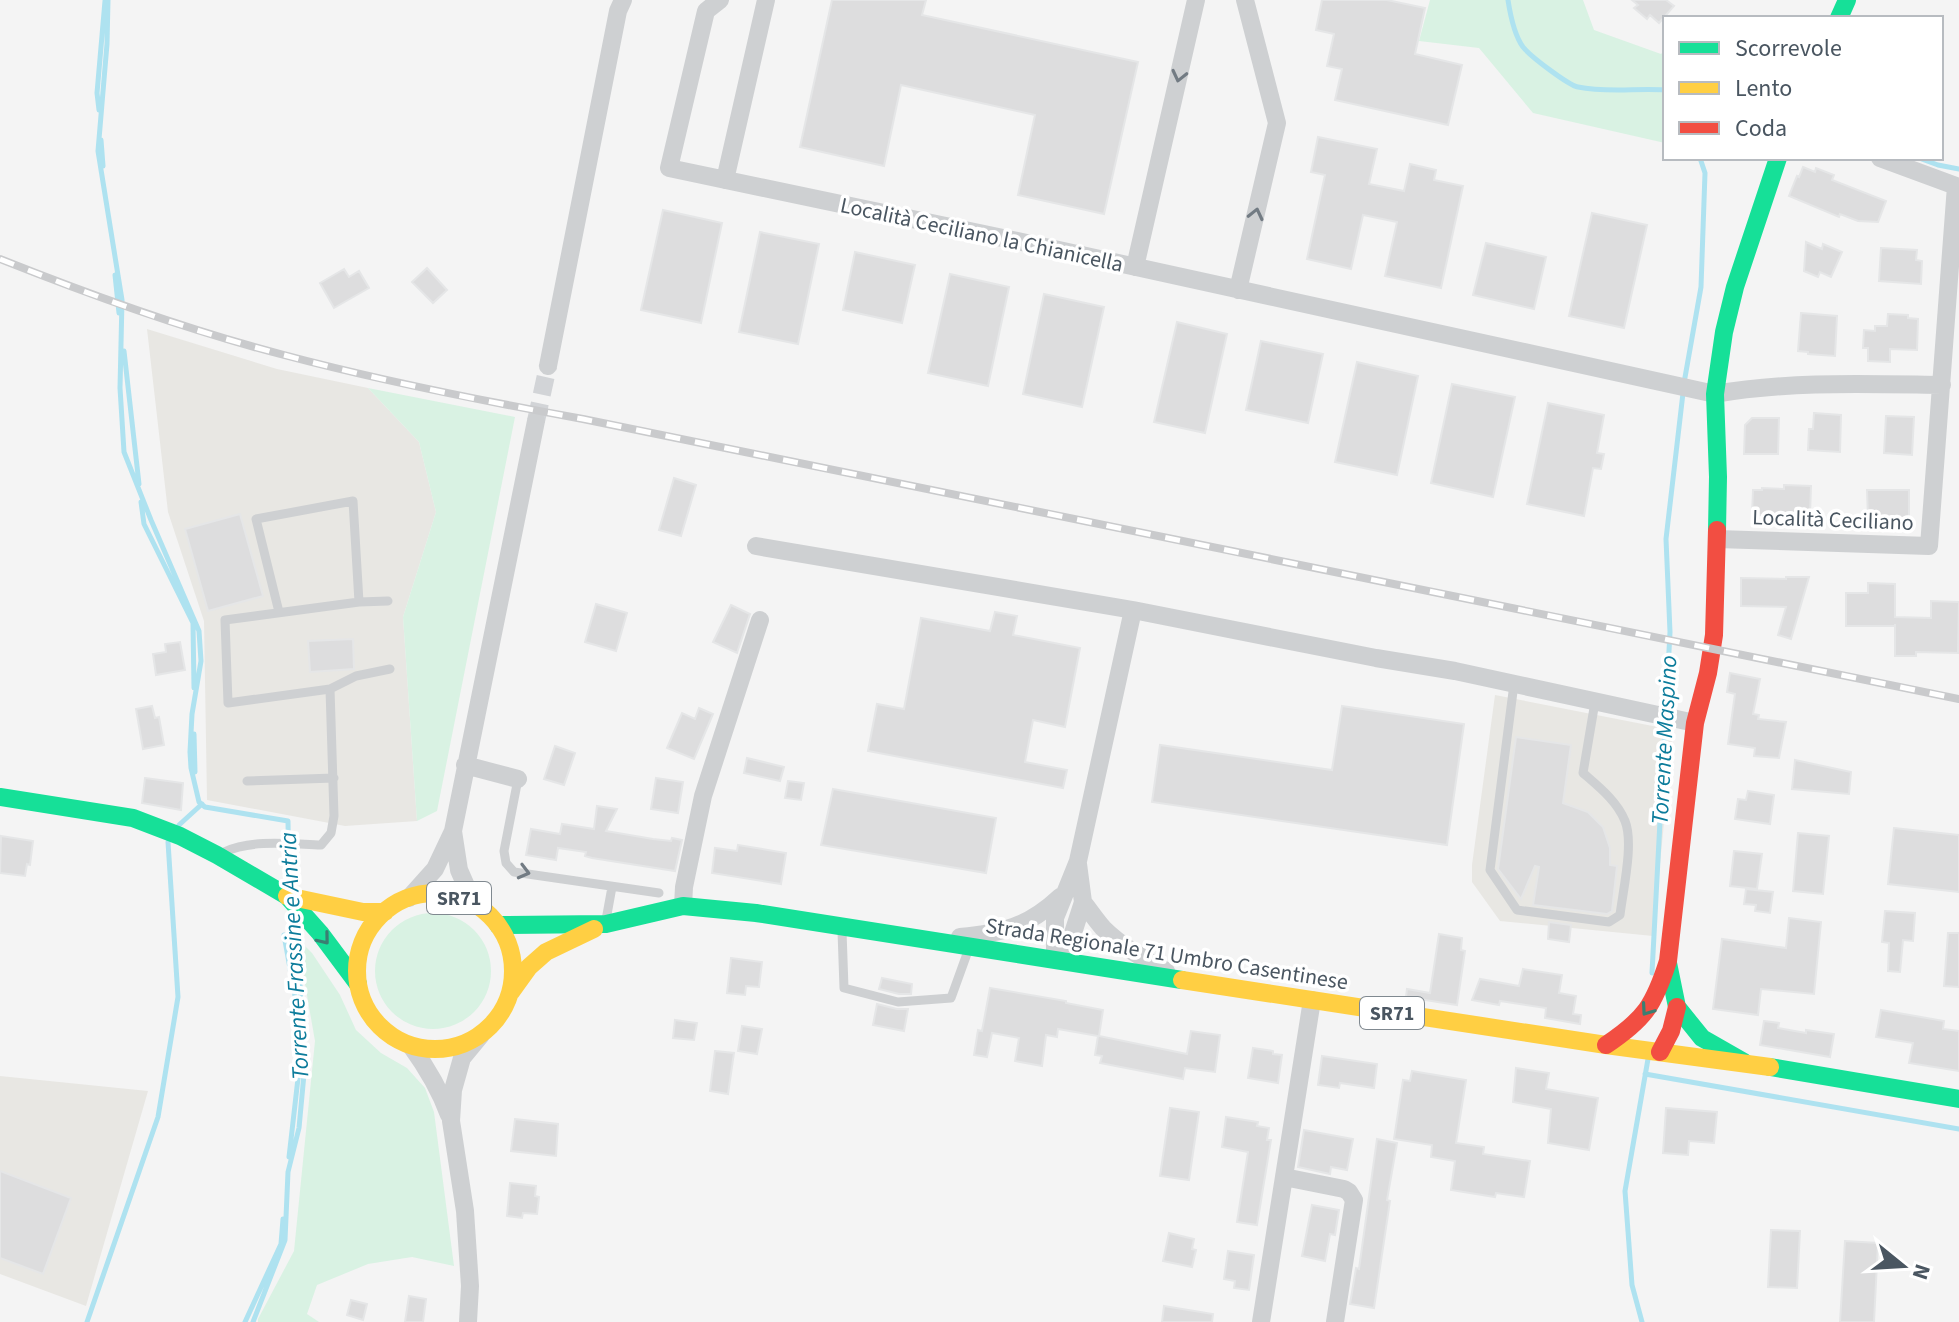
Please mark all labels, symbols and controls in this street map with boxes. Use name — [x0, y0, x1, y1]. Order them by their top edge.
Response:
legend — [1663, 16, 1943, 160]
text: Scorrevole — [1735, 31, 1842, 66]
one-way arrow — [1171, 69, 1188, 82]
text: Lento — [1735, 71, 1792, 106]
text: Coda — [1735, 111, 1787, 146]
street label: Località Ceciliano la Chianicella — [837, 189, 1126, 281]
one-way arrow — [1247, 208, 1264, 221]
street label: Località Ceciliano — [1752, 501, 1914, 539]
water label: Torrente Maspino — [1643, 654, 1686, 826]
water label: Torrente Frassine e Antria — [271, 831, 318, 1081]
one-way arrow — [517, 862, 530, 879]
road number: SR71 — [427, 882, 491, 914]
street label: Strada Regionale 71 Umbro Casentinese — [983, 910, 1350, 998]
one-way arrow — [314, 930, 329, 944]
road number: SR71 — [1360, 997, 1424, 1029]
one-way arrow — [1642, 1001, 1657, 1016]
north arrow — [1863, 1226, 1943, 1306]
text: N — [1904, 1260, 1939, 1284]

